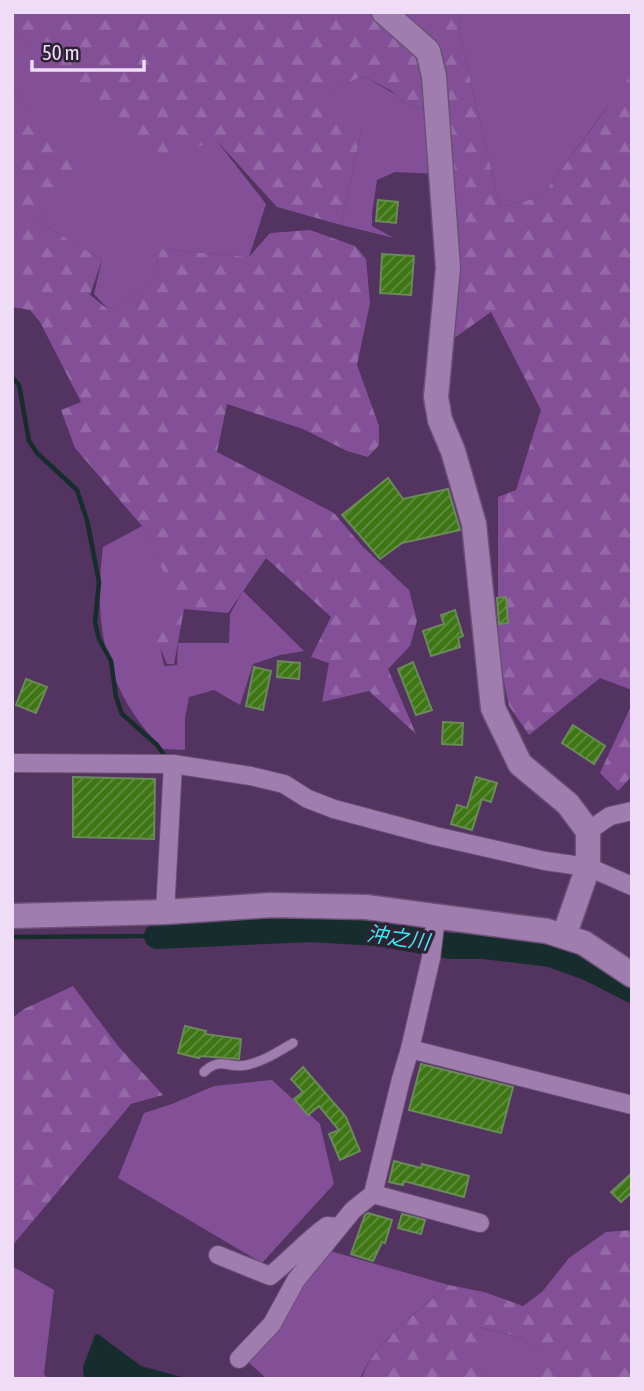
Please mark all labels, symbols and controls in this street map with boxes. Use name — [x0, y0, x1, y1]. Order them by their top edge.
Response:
scale bar — [32, 28, 144, 72]
text: 50 m — [42, 40, 80, 64]
water label: 沖之川 — [365, 921, 433, 954]

